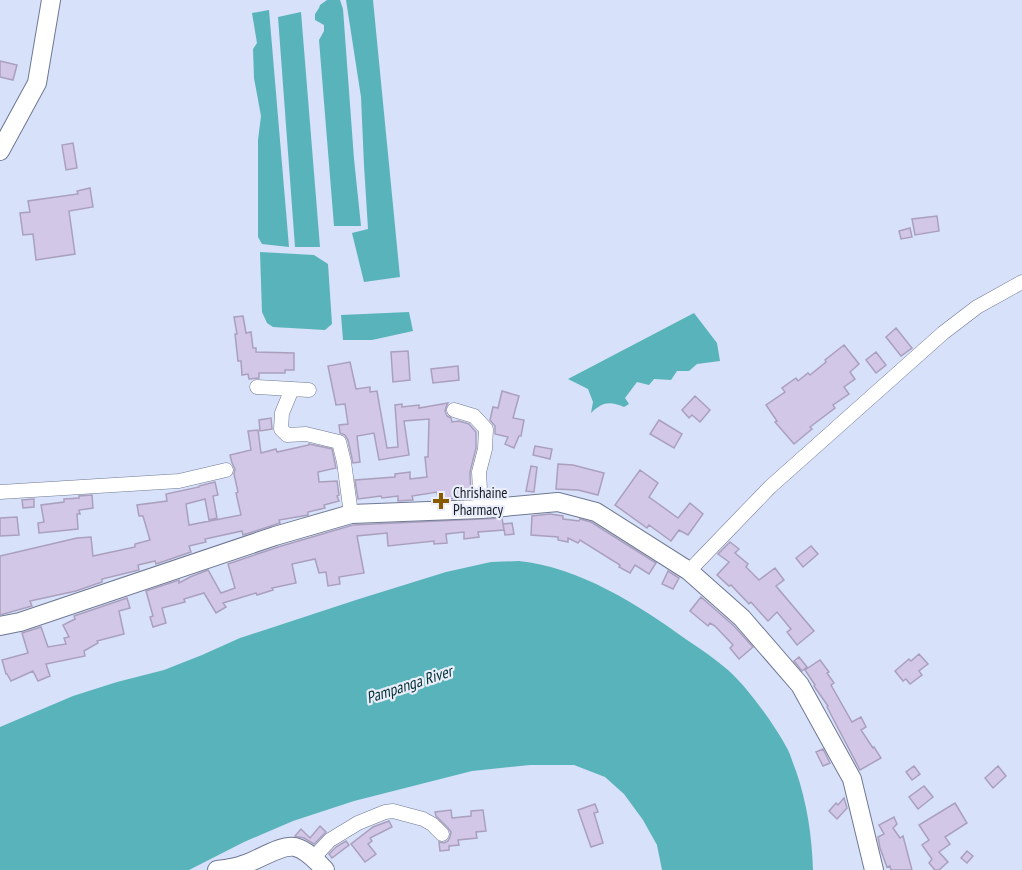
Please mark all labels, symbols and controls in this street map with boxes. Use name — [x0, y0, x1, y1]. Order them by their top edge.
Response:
place label: Chrishaine Pharmacy — [453, 483, 508, 519]
marker: Chrishaine Pharmacy — [434, 494, 448, 508]
water label: Pampanga River — [364, 660, 457, 707]

